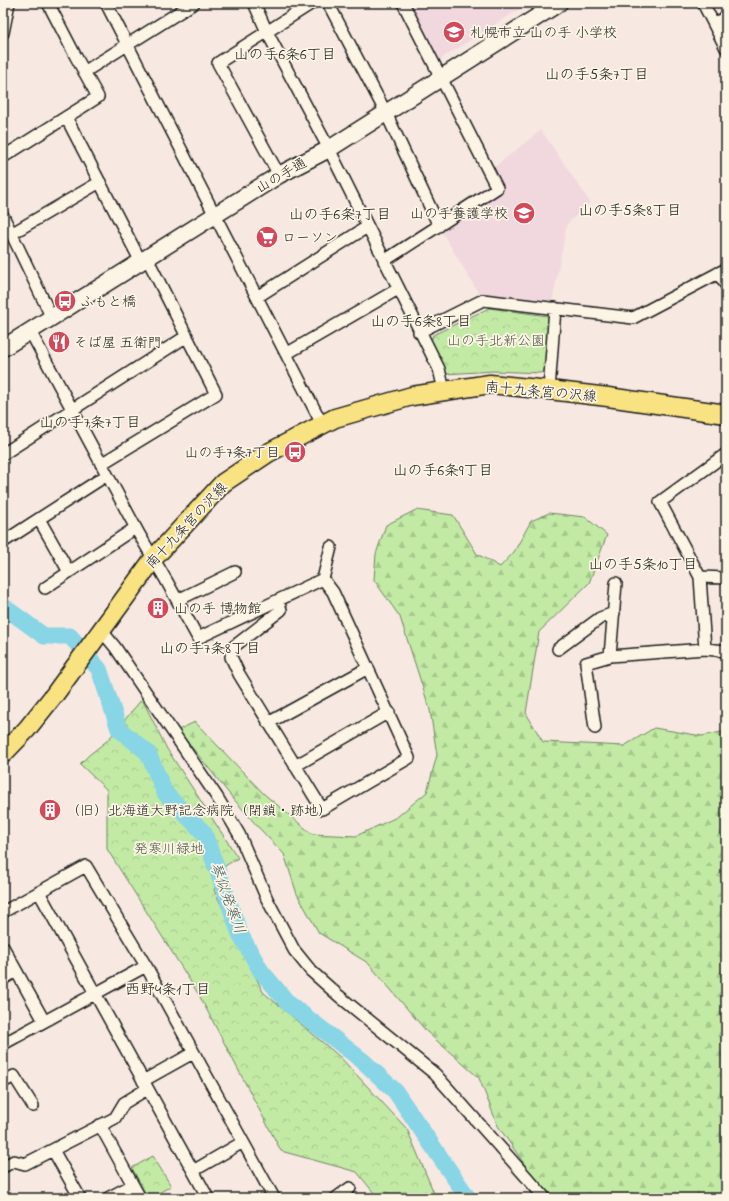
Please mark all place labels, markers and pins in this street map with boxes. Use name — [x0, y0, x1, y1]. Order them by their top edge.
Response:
school or university icon: 札幌市立 山の手 小学校 — [441, 19, 467, 45]
place label: 札幌市立 山の手 小学校 — [470, 23, 617, 44]
school or university icon: 山の手養護学校 — [511, 200, 537, 226]
place label: 山の手養護学校 — [410, 204, 508, 225]
supermarket icon: ローソン — [254, 224, 280, 250]
place label: ローソン — [282, 228, 338, 249]
bus stop icon: ふもと橋 — [52, 288, 78, 314]
place label: ふもと橋 — [80, 292, 136, 313]
restaurant icon: そば屋 五衛門 — [46, 329, 72, 355]
place label: そば屋 五衛門 — [74, 333, 162, 354]
bus stop icon: 山の手7条7丁目 — [282, 439, 308, 465]
place label: 山の手7条7丁目 — [184, 443, 280, 464]
building icon: 山の手 博物館 — [145, 595, 171, 621]
place label: 山の手 博物館 — [174, 599, 262, 620]
building icon: （旧）北海道大野記念病院（閉鎖・跡地） — [37, 797, 63, 823]
place label: （旧）北海道大野記念病院（閉鎖・跡地） — [66, 801, 332, 822]

